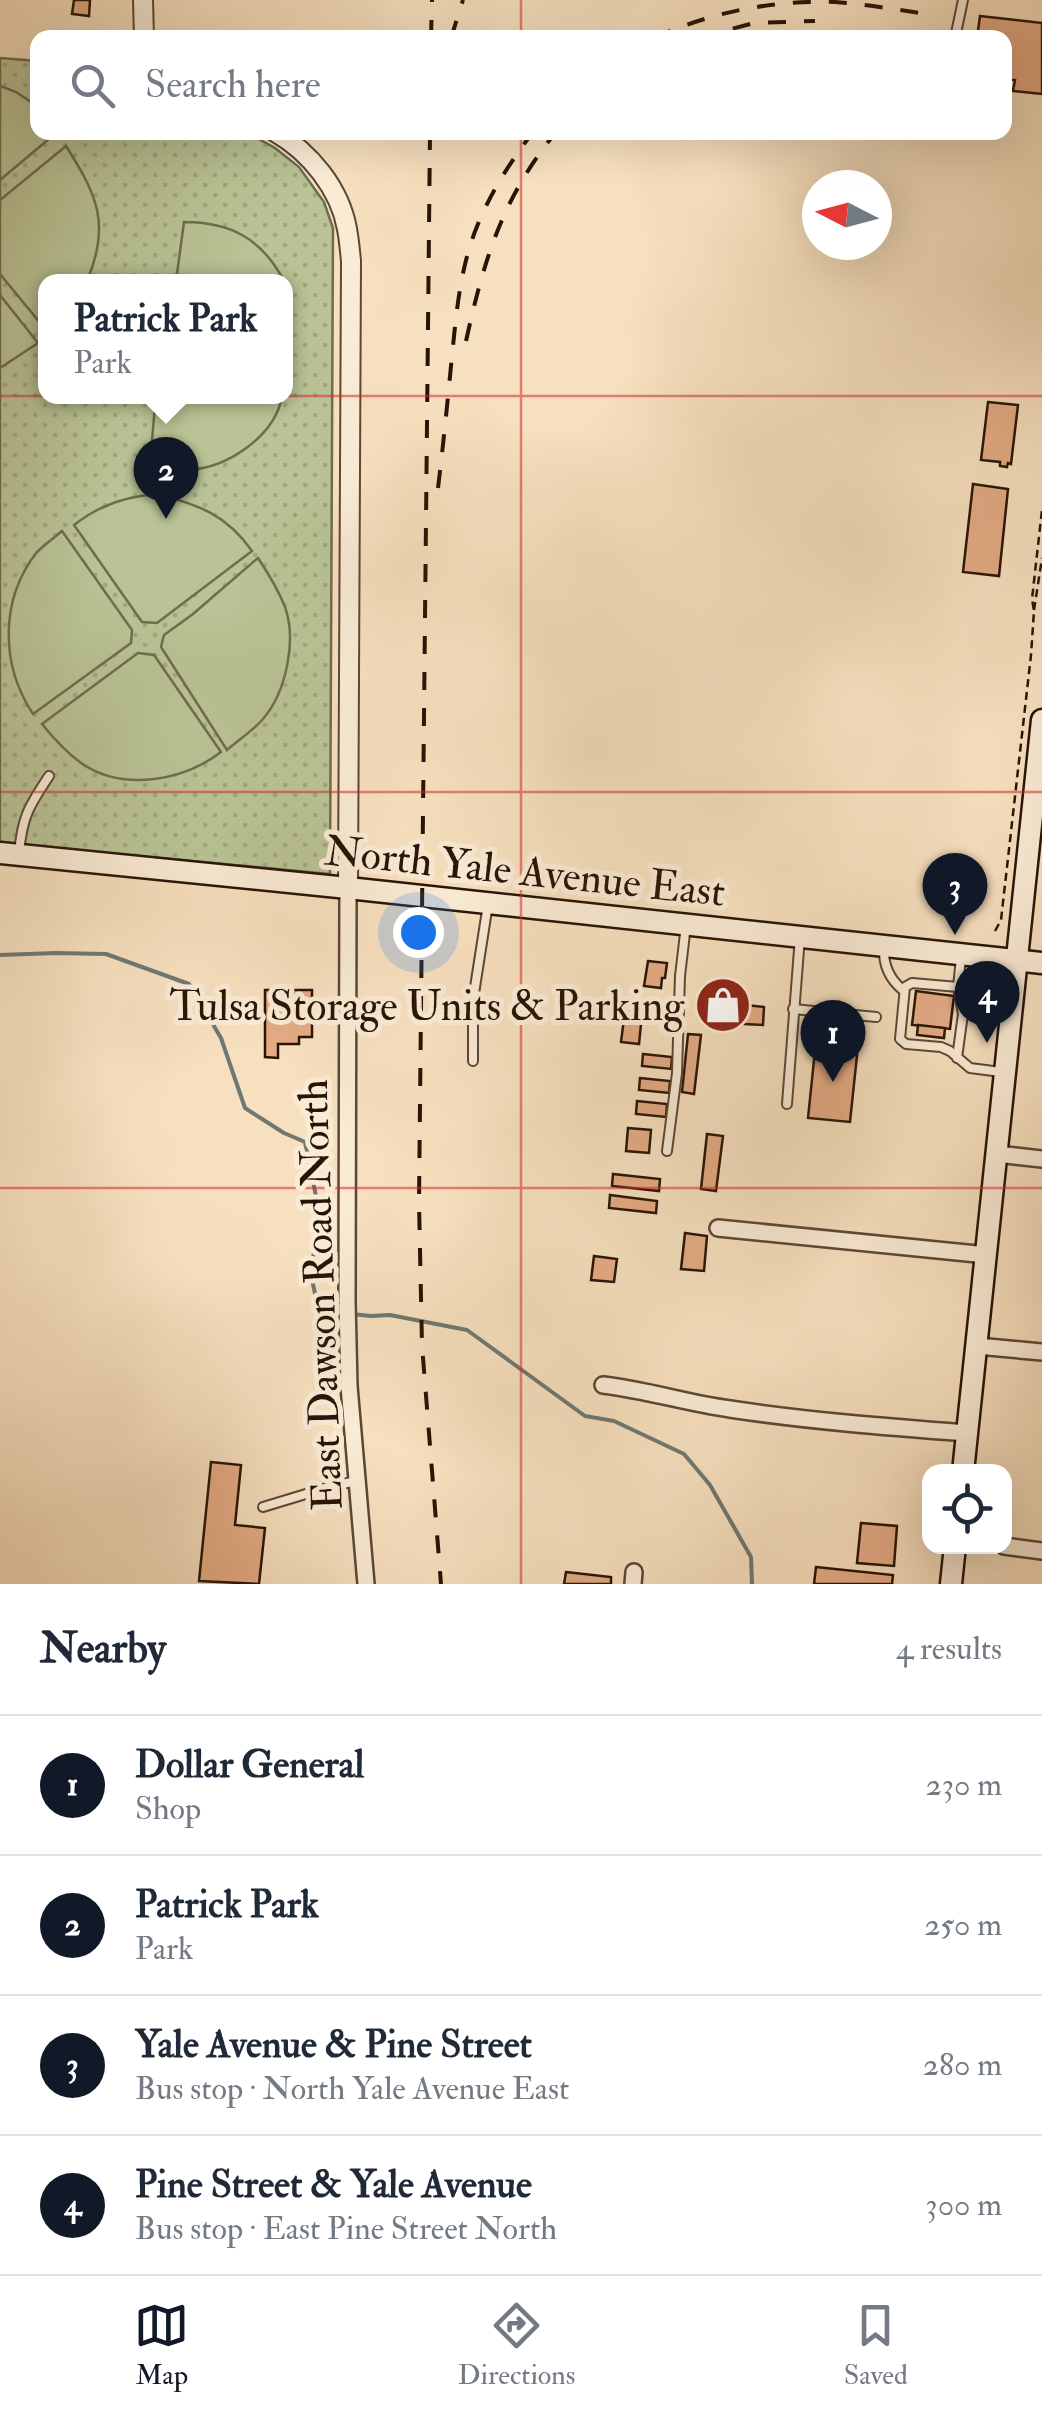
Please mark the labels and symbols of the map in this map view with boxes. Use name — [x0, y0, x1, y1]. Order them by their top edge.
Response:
north arrow — [802, 170, 892, 260]
pin: 2 — [134, 436, 198, 519]
street label: North Yale Avenue East — [322, 825, 728, 919]
pin: 3 — [922, 852, 988, 935]
your location — [393, 907, 444, 958]
pin: 4 — [954, 960, 1020, 1043]
shop icon: Tulsa Storage Units & Parking — [693, 975, 753, 1035]
place label: Tulsa Storage Units & Parking — [170, 981, 685, 1033]
pin: 1 — [800, 1000, 866, 1082]
street label: East Dawson Road North — [287, 1079, 355, 1511]

